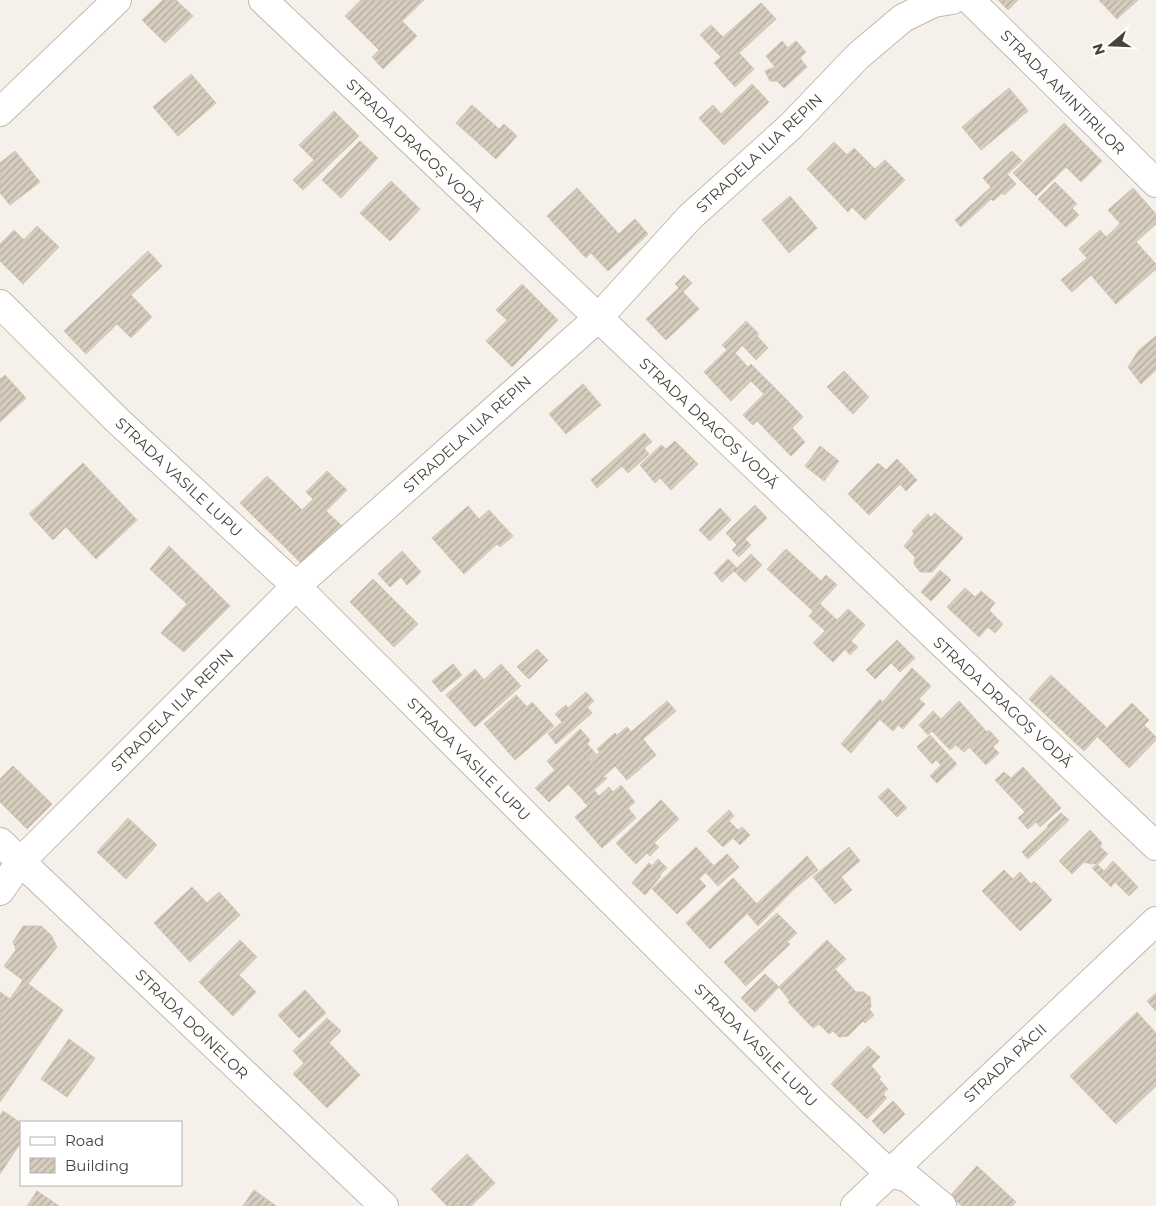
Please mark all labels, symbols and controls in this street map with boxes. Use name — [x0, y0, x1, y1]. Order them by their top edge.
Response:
north arrow — [1086, 20, 1136, 70]
street label: STRADA AMINTIRILOR — [997, 26, 1129, 158]
street label: STRADA DRAGOȘ VODĂ — [342, 75, 488, 216]
street label: STRADELA ILIA REPIN — [692, 89, 826, 217]
street label: STRADA DRAGOȘ VODĂ — [635, 354, 783, 493]
street label: STRADELA ILIA REPIN — [399, 371, 535, 497]
street label: STRADA VASILE LUPU — [112, 413, 246, 541]
street label: STRADA DRAGOȘ VODĂ — [929, 633, 1077, 772]
street label: STRADELA ILIA REPIN — [107, 645, 237, 775]
street label: STRADA VASILE LUPU — [403, 693, 535, 825]
street label: STRADA DOINELOR — [131, 965, 253, 1083]
street label: STRADA VASILE LUPU — [690, 979, 822, 1111]
street label: STRADA PĂCII — [960, 1020, 1050, 1106]
legend — [20, 1121, 182, 1186]
text: Road — [65, 1131, 104, 1150]
text: Building — [65, 1156, 129, 1175]

